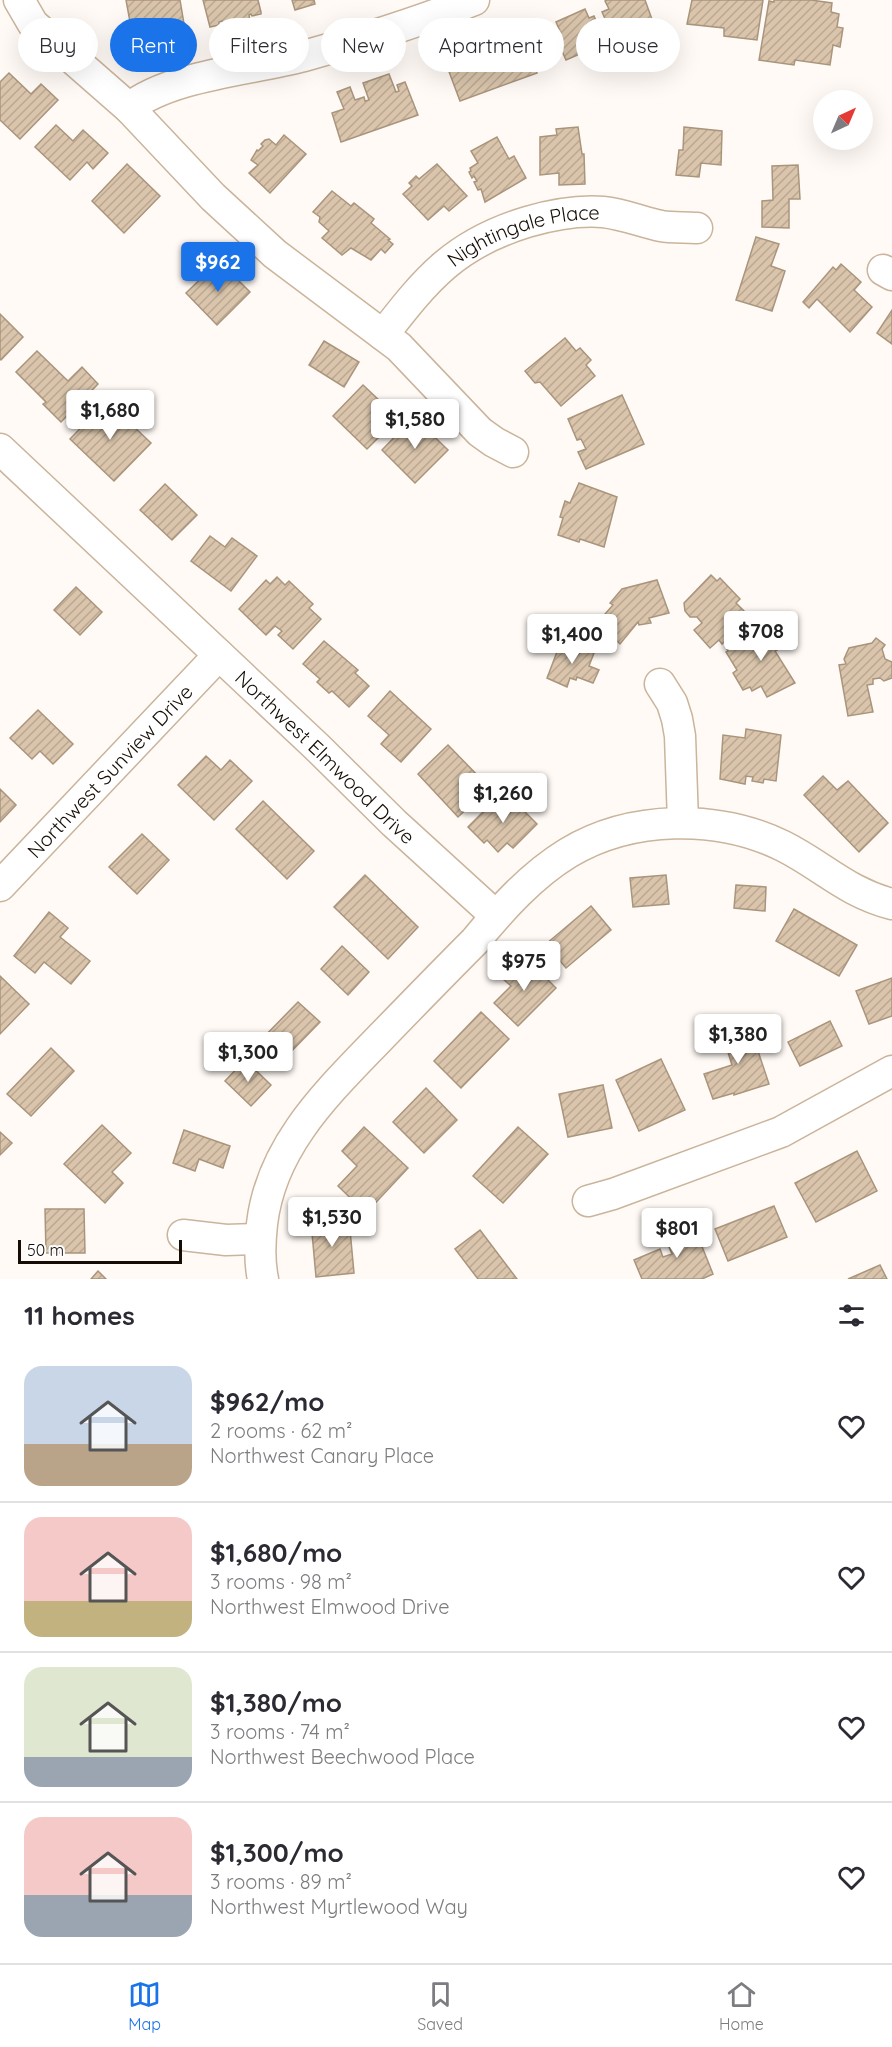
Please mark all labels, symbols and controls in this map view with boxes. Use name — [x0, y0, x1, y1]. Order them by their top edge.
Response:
chip: Buy — [18, 18, 98, 72]
chip: Rent — [110, 18, 197, 72]
chip: Filters — [209, 18, 309, 72]
chip: New — [321, 18, 406, 72]
chip: Apartment — [418, 18, 564, 72]
chip: House — [576, 18, 680, 72]
north arrow — [813, 90, 873, 150]
map controls — [813, 90, 873, 150]
street label: Nightingale Place — [442, 199, 600, 271]
pin: $962 — [182, 242, 254, 293]
text: $962 — [195, 249, 241, 274]
pin: $1,680 — [61, 390, 159, 441]
text: $1,680 — [80, 397, 140, 422]
pin: $1,580 — [366, 399, 464, 450]
text: $1,580 — [385, 406, 445, 431]
pin: $708 — [725, 611, 797, 662]
pin: $1,400 — [523, 614, 621, 665]
text: $708 — [738, 618, 784, 643]
text: $1,400 — [541, 621, 603, 646]
street label: Northwest Elmwood Drive — [231, 665, 421, 849]
street label: Northwest Sunview Drive — [21, 679, 197, 862]
pin: $1,260 — [454, 773, 552, 824]
text: $1,260 — [473, 780, 533, 805]
pin: $975 — [488, 941, 560, 992]
text: $975 — [501, 948, 547, 973]
pin: $1,380 — [689, 1014, 787, 1065]
text: $1,380 — [708, 1021, 768, 1046]
pin: $1,300 — [199, 1032, 297, 1083]
text: $1,300 — [218, 1039, 278, 1064]
pin: $1,530 — [283, 1197, 381, 1248]
text: $1,530 — [302, 1204, 362, 1229]
pin: $801 — [641, 1208, 713, 1259]
text: $801 — [656, 1215, 698, 1240]
scale bar — [18, 1237, 182, 1264]
text: 50 m — [27, 1240, 64, 1260]
text: 11 homes — [24, 1299, 135, 1332]
icon: filters — [835, 1299, 868, 1332]
text: $962/mo — [210, 1385, 324, 1418]
icon: home — [72, 1390, 144, 1462]
icon: heart — [835, 1410, 868, 1443]
text: 2 rooms · 62 m² — [210, 1418, 352, 1443]
text: Northwest Canary Place — [210, 1443, 434, 1468]
text: $1,680/mo — [210, 1536, 342, 1569]
icon: home — [72, 1541, 144, 1613]
icon: heart — [835, 1561, 868, 1594]
text: 3 rooms · 98 m² — [210, 1569, 352, 1594]
text: Northwest Elmwood Drive — [210, 1594, 450, 1619]
text: $1,380/mo — [210, 1686, 342, 1719]
icon: home — [72, 1691, 144, 1763]
icon: heart — [835, 1711, 868, 1744]
text: 3 rooms · 74 m² — [210, 1719, 350, 1744]
text: Northwest Beechwood Place — [210, 1744, 475, 1769]
text: $1,300/mo — [210, 1836, 344, 1869]
icon: home — [72, 1841, 144, 1913]
icon: heart — [835, 1861, 868, 1894]
text: 3 rooms · 89 m² — [210, 1869, 352, 1894]
text: Northwest Myrtlewood Way — [210, 1894, 468, 1919]
tab: Map — [128, 1978, 161, 2034]
tab: Saved — [417, 1978, 463, 2034]
tab: Home — [719, 1978, 764, 2034]

